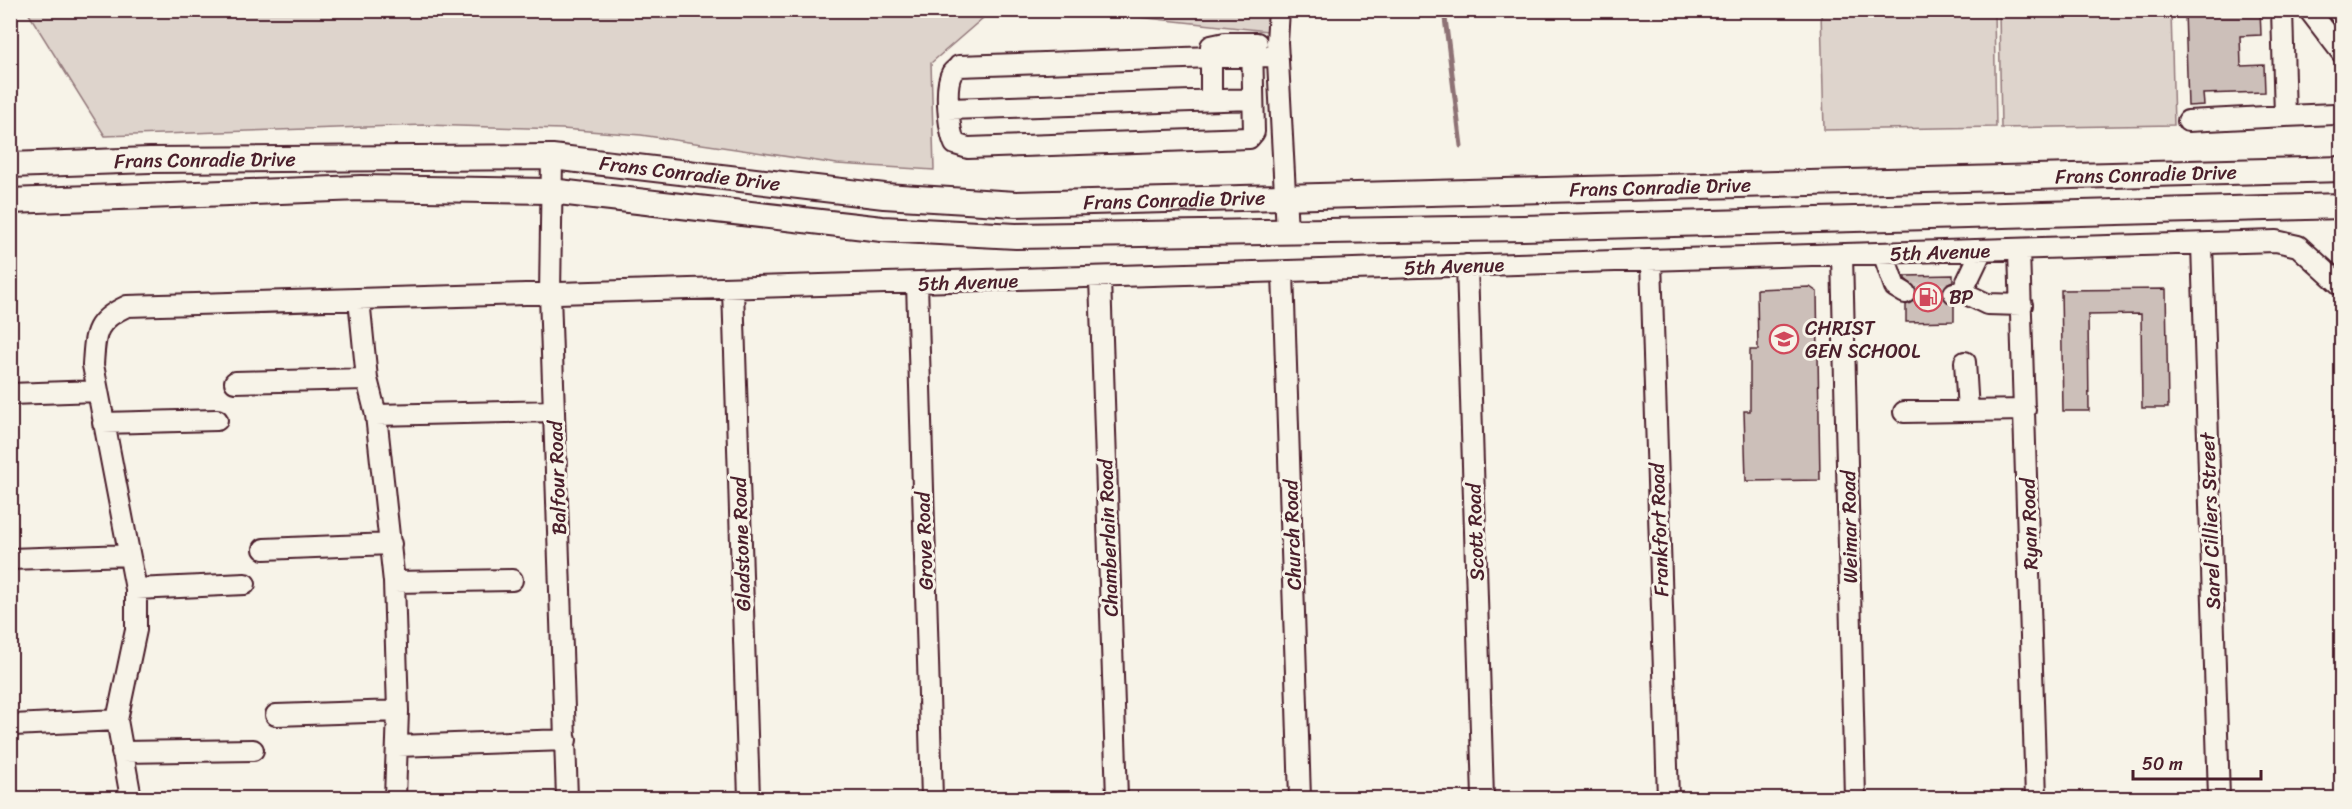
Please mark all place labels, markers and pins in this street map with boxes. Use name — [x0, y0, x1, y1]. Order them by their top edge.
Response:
place label: BP — [1949, 280, 1974, 315]
fuel station icon: BP — [1912, 281, 1944, 313]
place label: CHRIST GEN SCHOOL — [1805, 311, 1921, 369]
school or university icon: CHRIST GEN SCHOOL — [1768, 323, 1800, 355]

